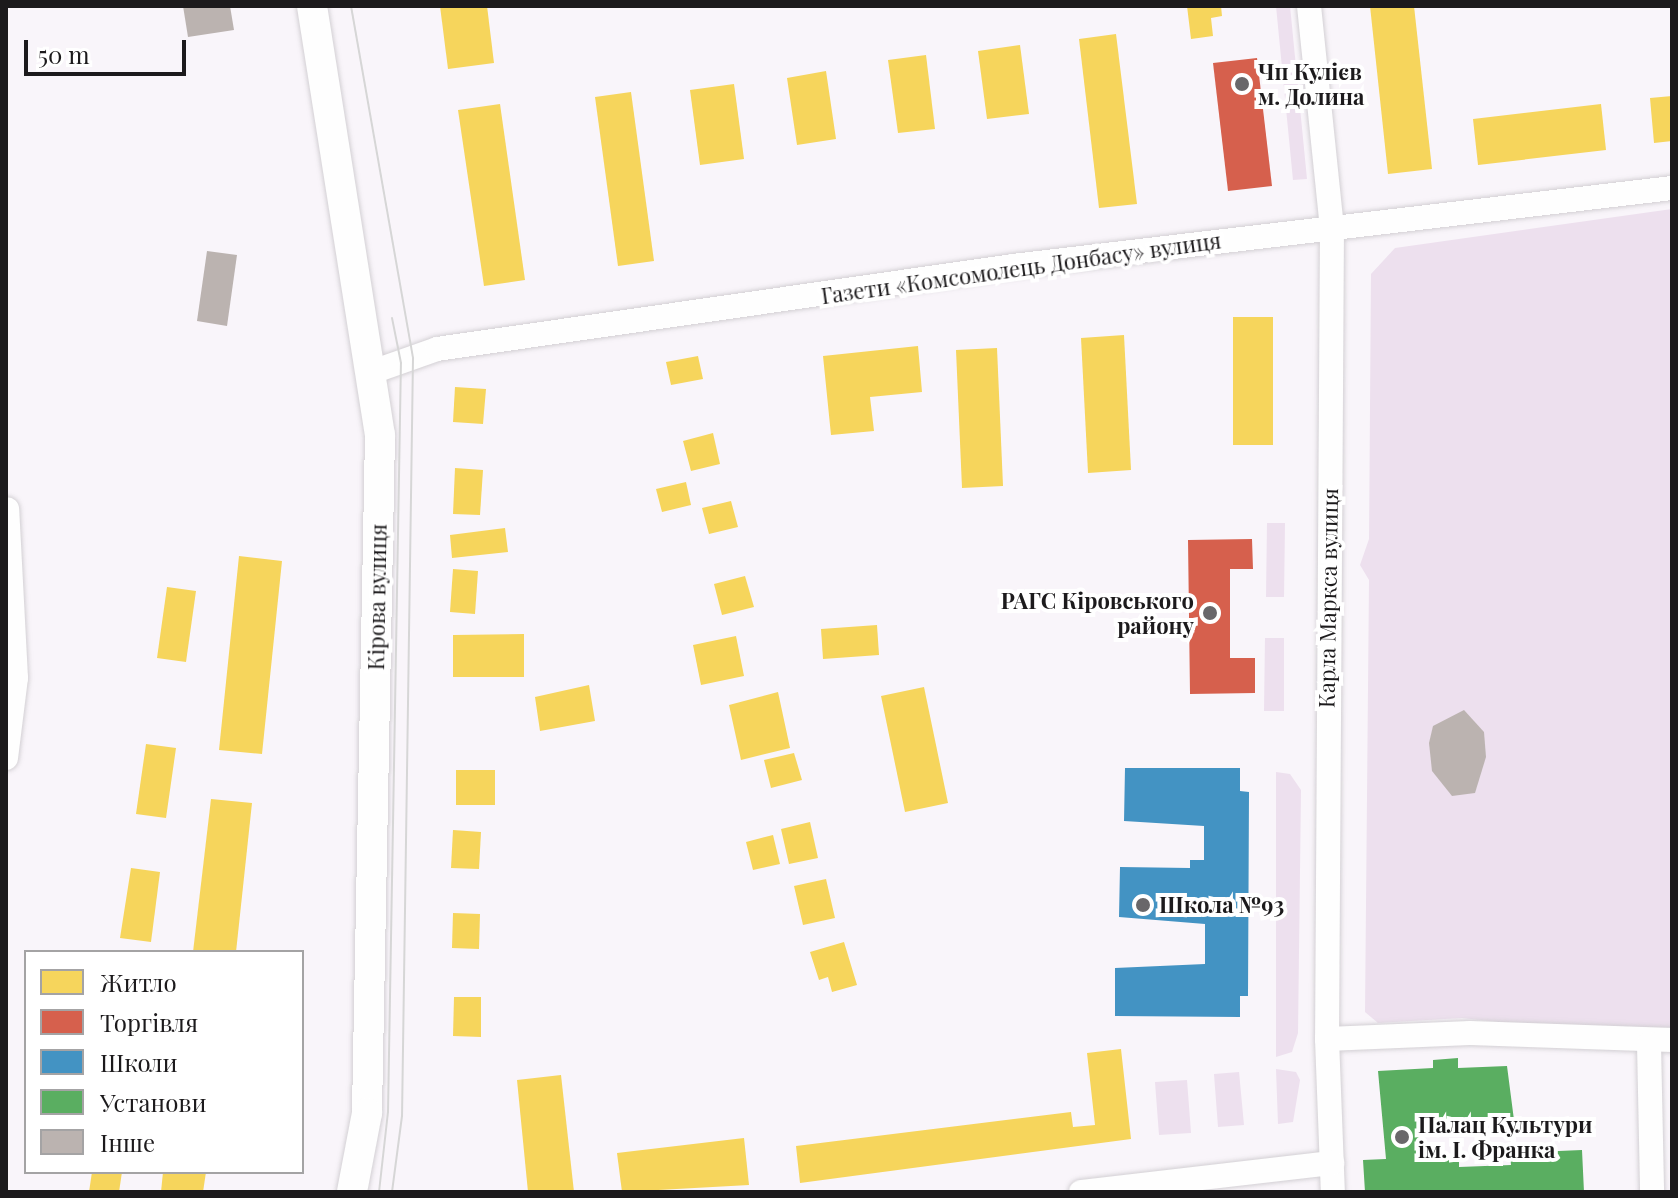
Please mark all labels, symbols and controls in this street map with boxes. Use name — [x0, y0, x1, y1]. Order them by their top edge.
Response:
scale bar — [28, 24, 190, 74]
text: 50 m — [38, 38, 90, 70]
place label: Чп Кулієв м. Долина — [1258, 58, 1364, 110]
marker: Чп Кулієв м. Долина — [1233, 75, 1251, 93]
street label: Газети «Комсомолець Донбасу» вулиця — [819, 227, 1223, 309]
street label: Карла Маркса вулиця — [1313, 488, 1343, 708]
street label: Кірова вулиця — [363, 523, 391, 671]
place label: РАГС Кіровського району — [1001, 587, 1194, 638]
marker: РАГС Кіровського району — [1201, 604, 1219, 622]
place label: Школа №93 — [1159, 892, 1284, 918]
marker: Школа №93 — [1134, 896, 1152, 914]
legend — [24, 950, 304, 1174]
text: Житло — [100, 966, 177, 998]
text: Торгівля — [100, 1006, 198, 1038]
text: Школи — [100, 1046, 178, 1078]
text: Установи — [100, 1086, 206, 1118]
place label: Палац Культури ім. І. Франка — [1418, 1111, 1592, 1162]
text: Інше — [100, 1126, 155, 1158]
marker: Палац Культури ім. І. Франка — [1393, 1128, 1411, 1146]

